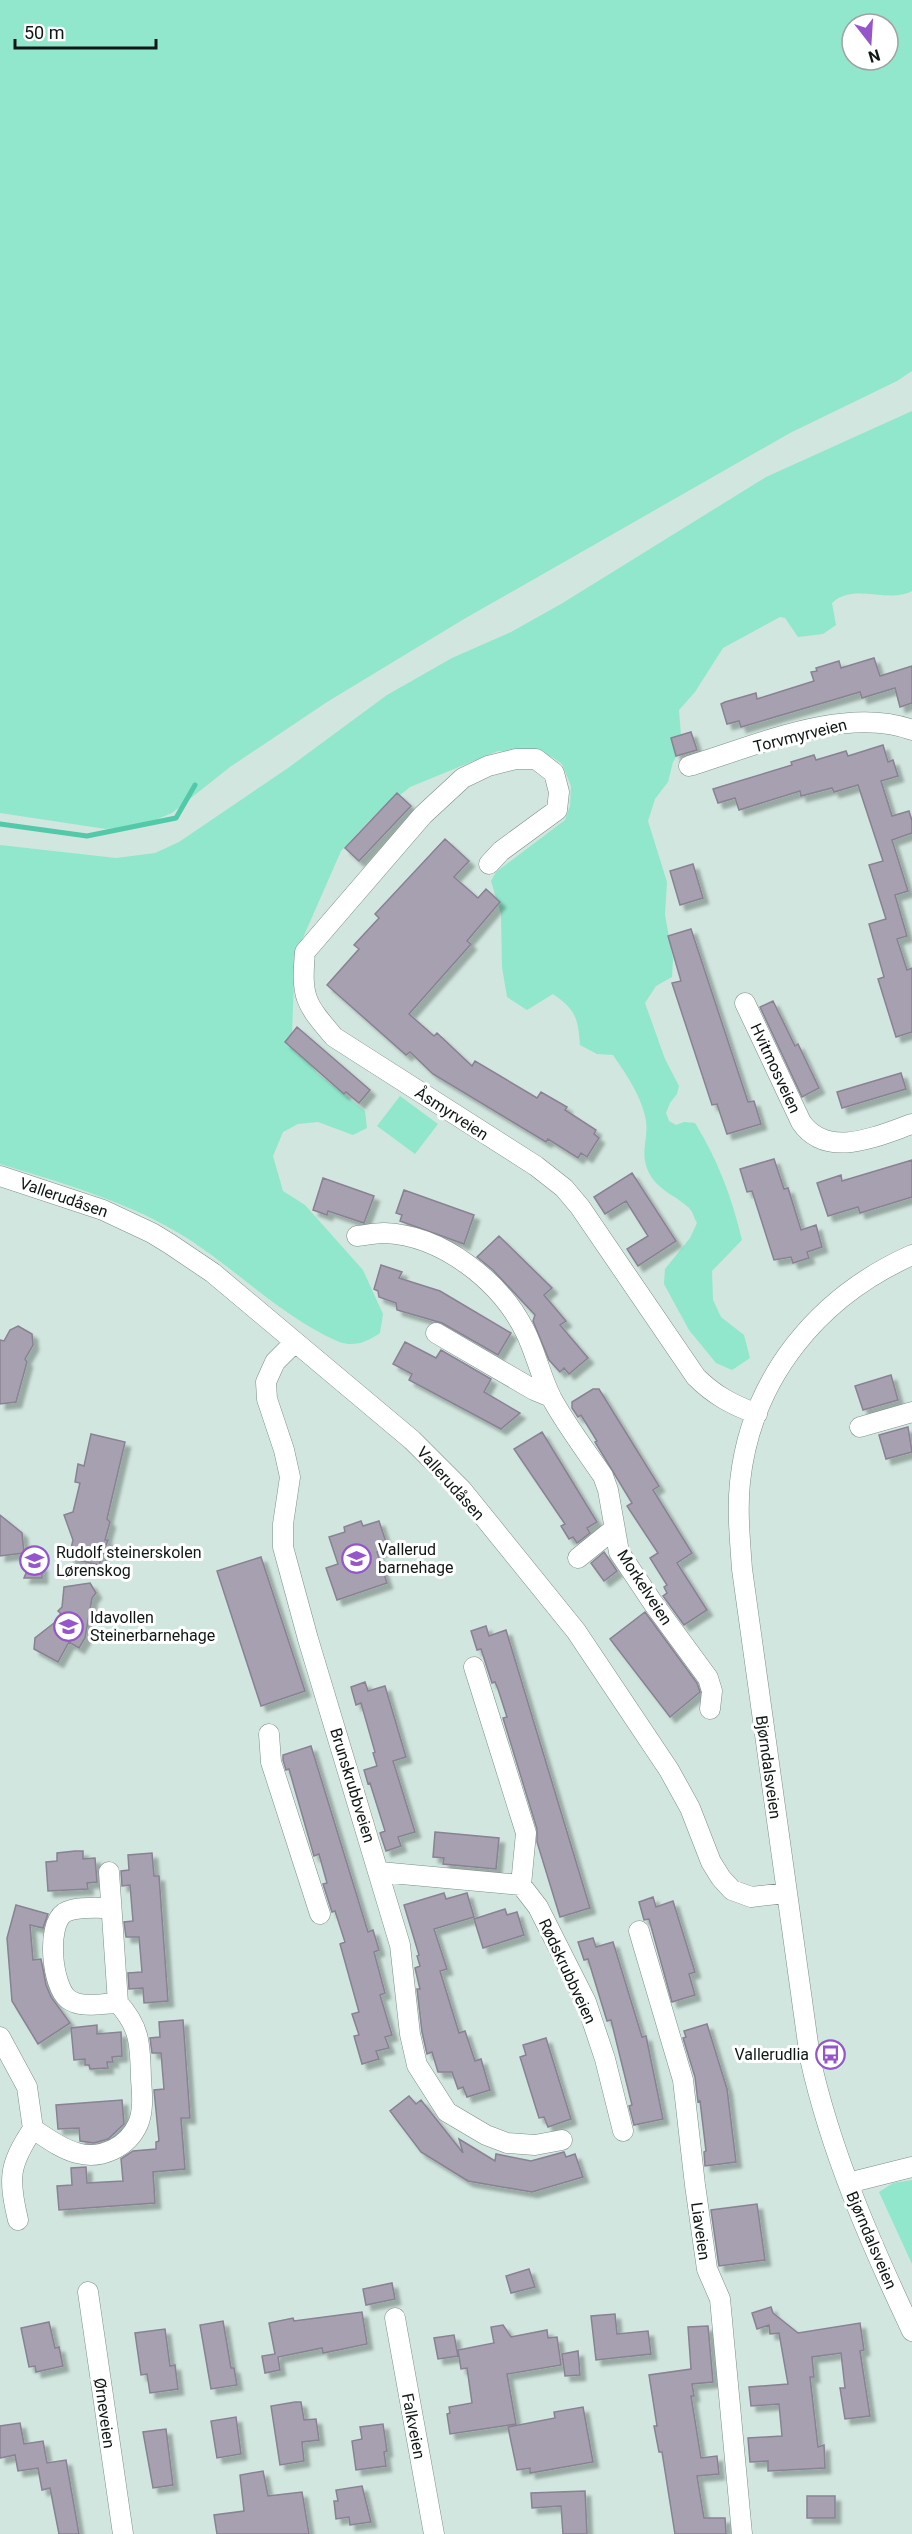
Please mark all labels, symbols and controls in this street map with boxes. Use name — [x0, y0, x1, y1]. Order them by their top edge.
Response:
scale bar — [15, 12, 156, 50]
north arrow — [840, 12, 900, 72]
text: 50 m — [24, 22, 64, 43]
text: N — [866, 45, 882, 67]
street label: Torvmyrveien — [751, 715, 849, 756]
street label: Hvitmosveien — [746, 1020, 805, 1116]
street label: Åsmyrveien — [412, 1082, 492, 1144]
street label: Vallerudåsen — [17, 1173, 111, 1221]
street label: Vallerudåsen — [413, 1443, 489, 1524]
place label: Vallerud barnehage — [378, 1540, 453, 1577]
school or university icon: Vallerud barnehage — [341, 1542, 373, 1574]
place label: Rudolf steinerskolen Lørenskog — [56, 1543, 202, 1580]
school or university icon: Rudolf steinerskolen Lørenskog — [19, 1545, 51, 1577]
street label: Morkelveien — [613, 1546, 676, 1629]
place label: Idavollen Steinerbarnehage — [90, 1608, 215, 1645]
school or university icon: Idavollen Steinerbarnehage — [53, 1610, 85, 1642]
street label: Bjørndalsveien — [752, 1714, 785, 1820]
street label: Brunskrubbveien — [326, 1726, 379, 1845]
street label: Rødskrubbveien — [535, 1916, 600, 2027]
bus stop icon: Vallerudlia — [814, 2038, 846, 2070]
place label: Vallerudlia — [734, 2045, 809, 2064]
street label: Bjørndalsveien — [842, 2188, 901, 2292]
street label: Liaveien — [687, 2201, 714, 2261]
street label: Ørneveien — [90, 2377, 119, 2450]
street label: Falkveien — [398, 2392, 429, 2461]

